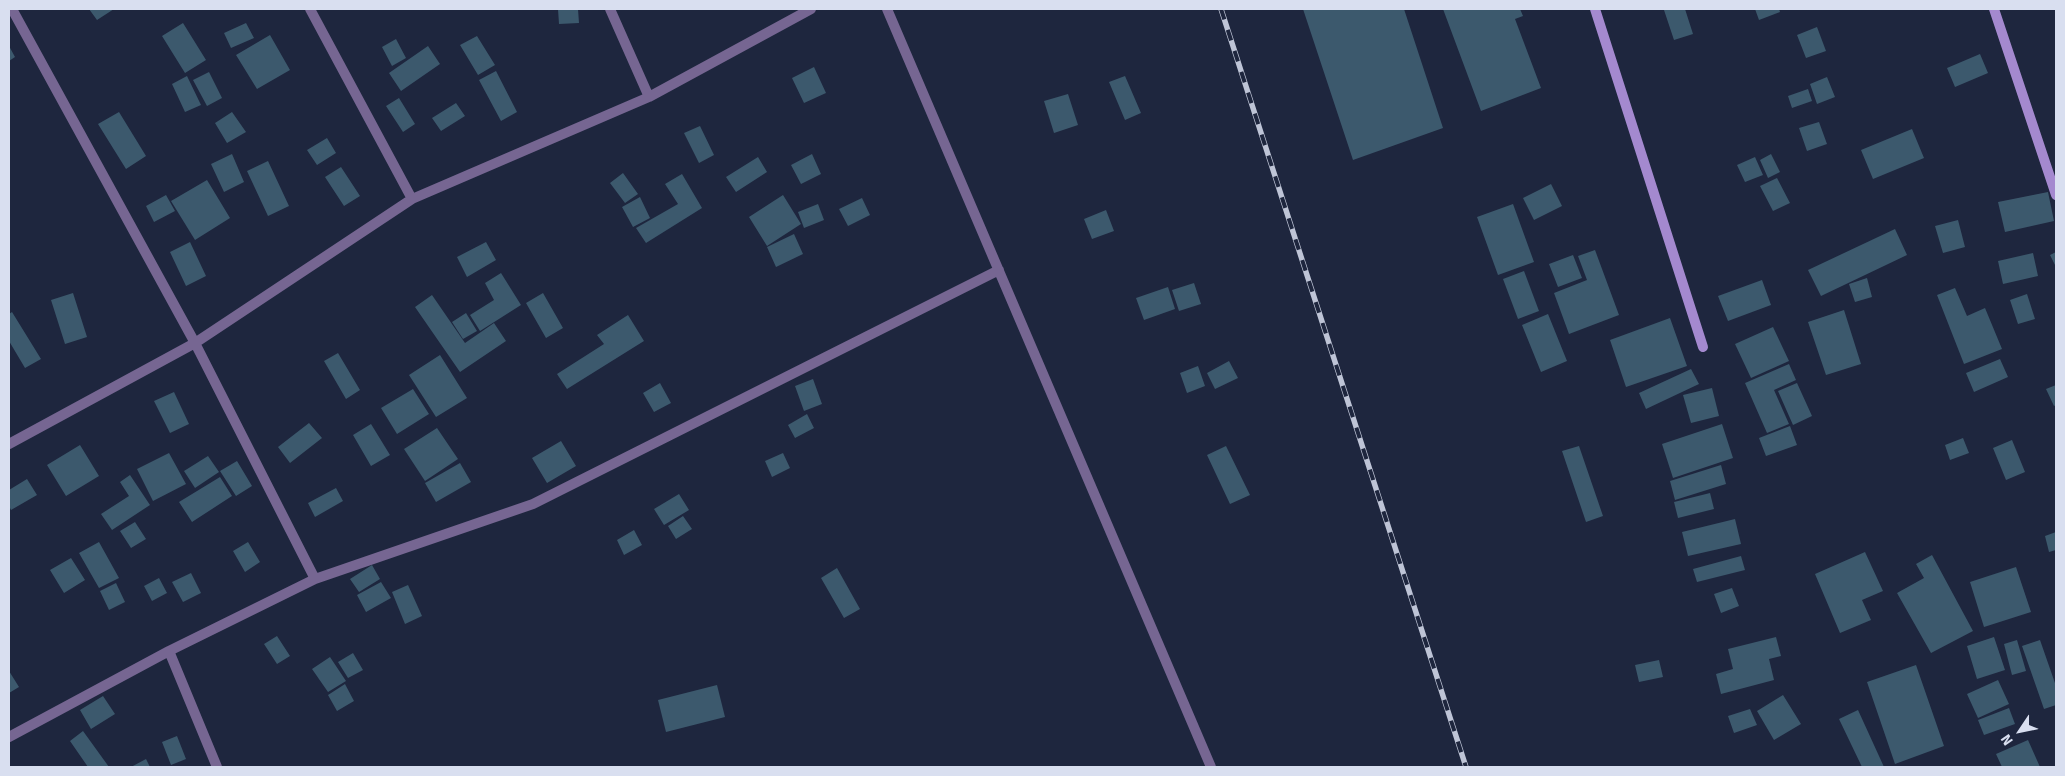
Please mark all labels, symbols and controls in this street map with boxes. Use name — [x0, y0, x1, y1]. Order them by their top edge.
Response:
north arrow — [1995, 706, 2045, 756]
text: N — [1997, 731, 2017, 748]

